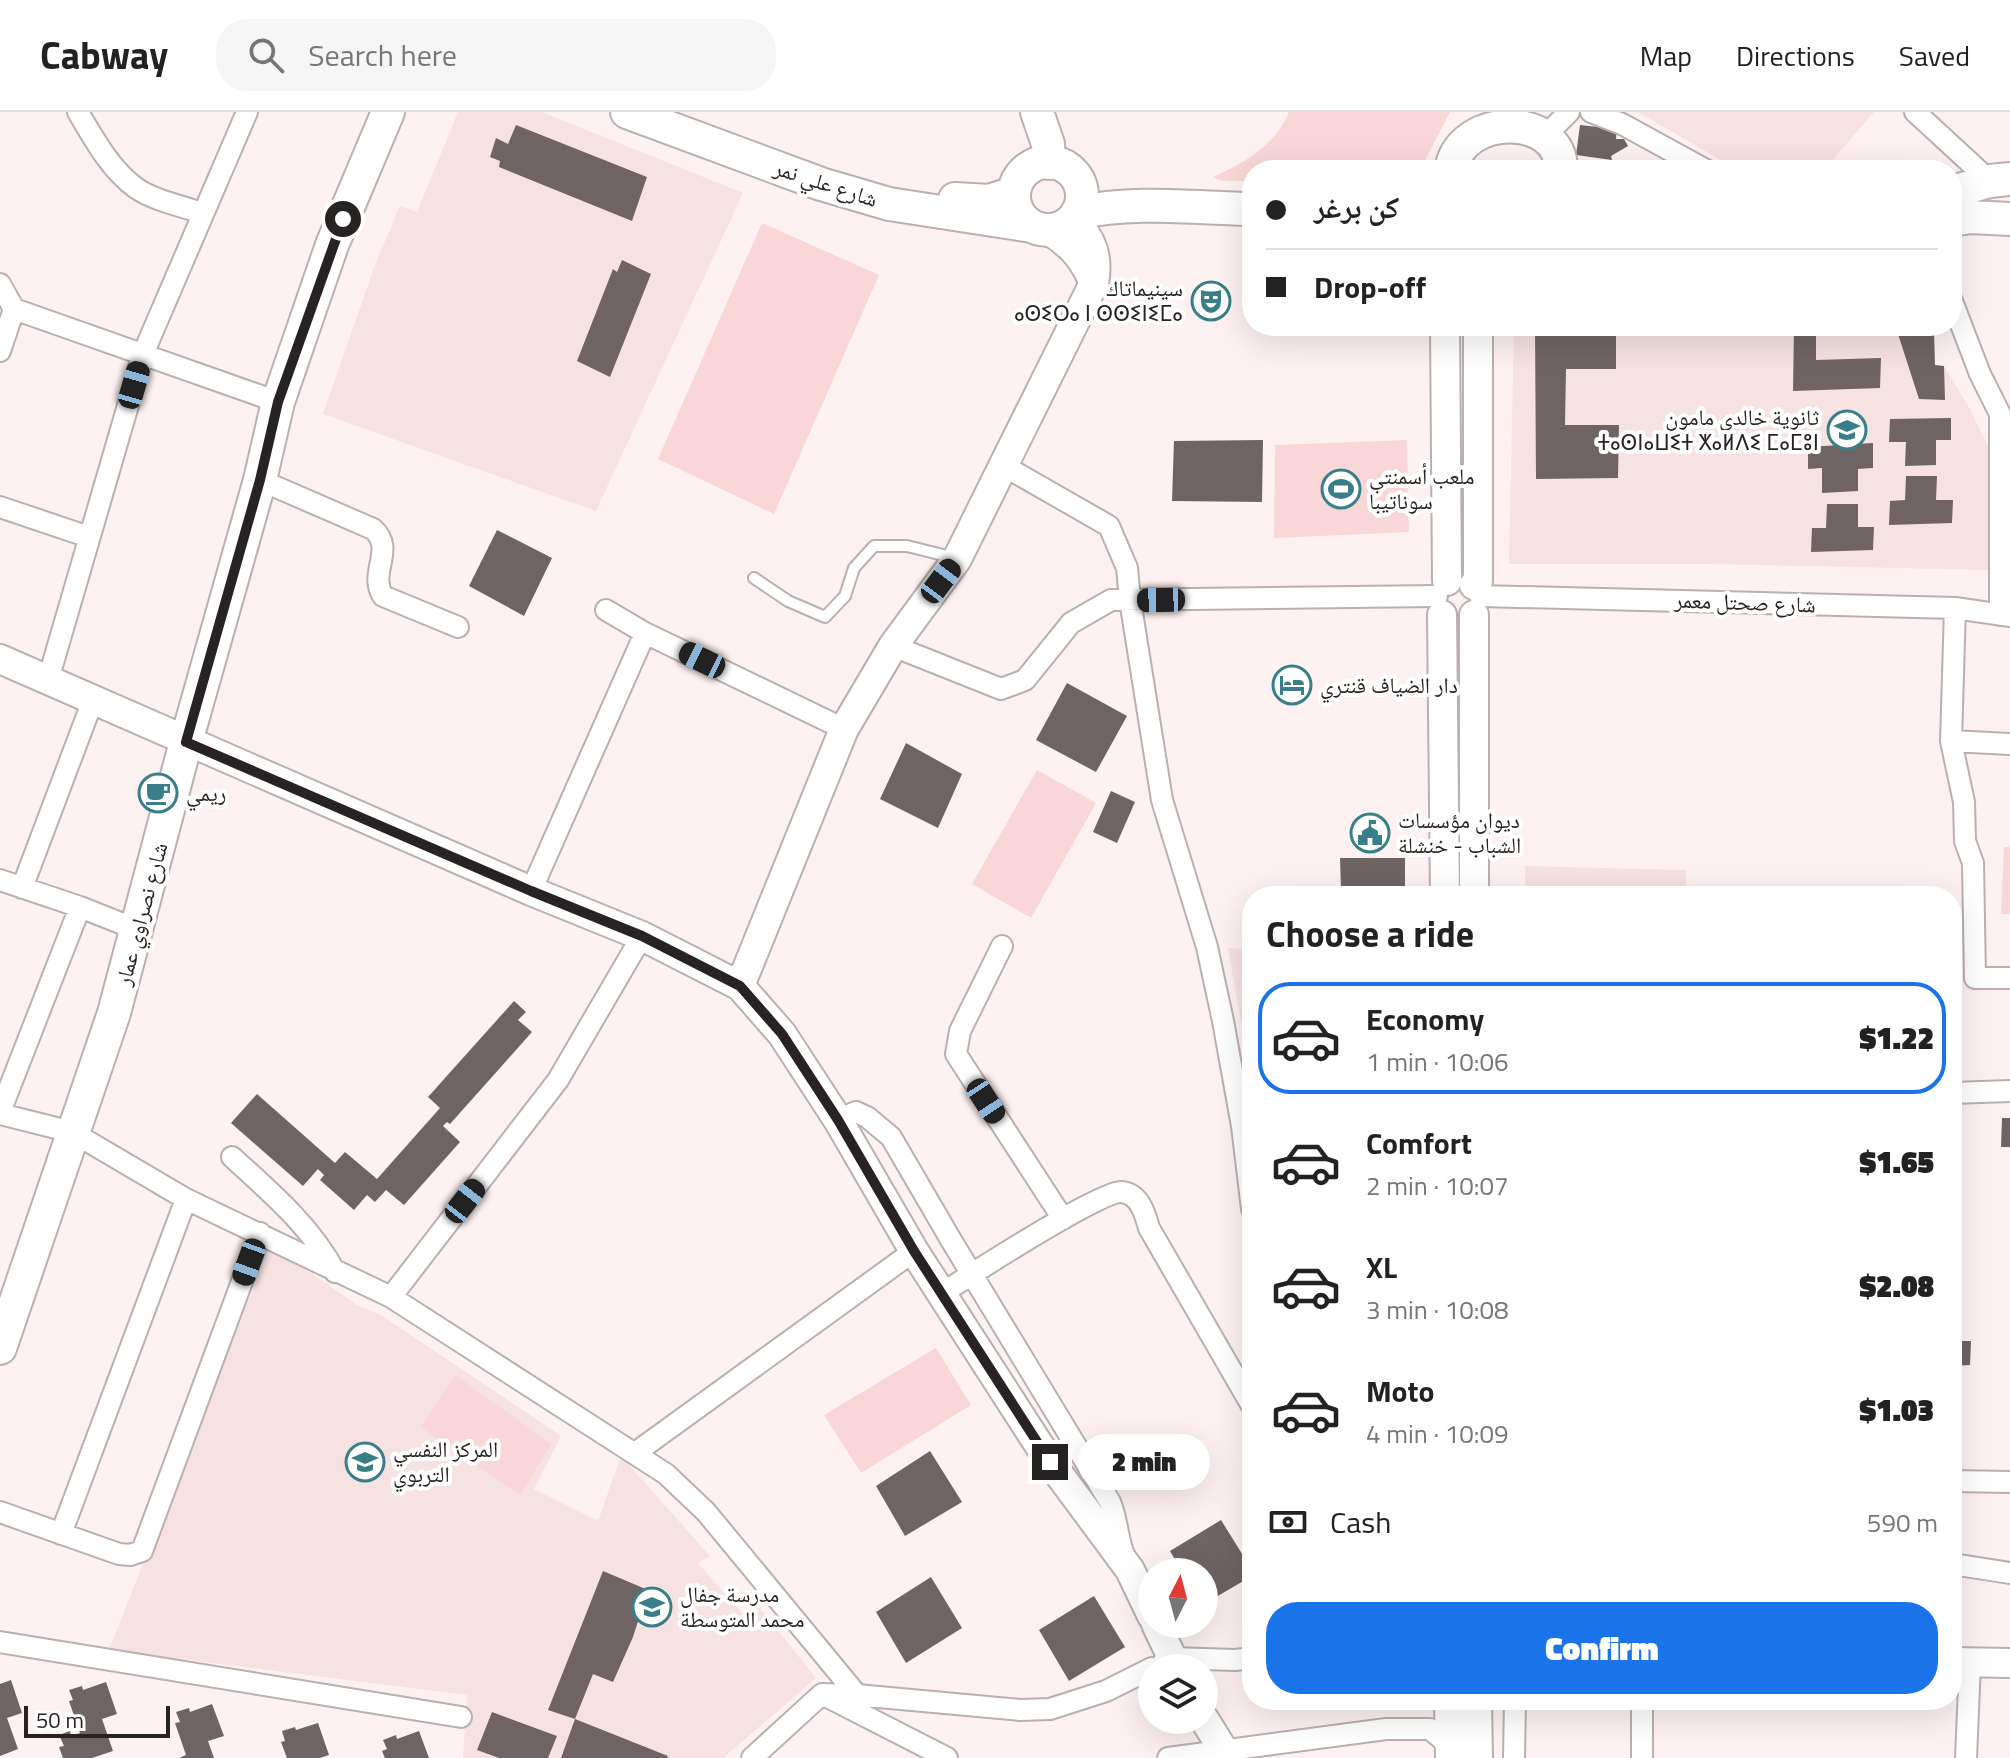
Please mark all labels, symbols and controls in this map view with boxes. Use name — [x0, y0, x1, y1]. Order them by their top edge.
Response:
search box — [216, 19, 776, 91]
text: Cabway — [40, 26, 168, 84]
text: Search here — [308, 32, 457, 78]
icon: search — [244, 33, 288, 77]
text: Map — [1640, 34, 1692, 77]
text: Directions — [1736, 34, 1855, 77]
text: Saved — [1899, 34, 1970, 77]
street label: شارع علي نمر — [769, 150, 882, 216]
text: كن برغر — [1314, 184, 1399, 230]
route start — [325, 201, 361, 237]
text: Drop-off — [1314, 264, 1426, 310]
place label: سينيماتاك ⴰⵙⵉⵔⴰ ⵏ ⵙⵙⵉⵏⵉⵎⴰ — [1014, 271, 1183, 330]
theatre icon: سينيماتاك ⴰⵙⵉⵔⴰ ⵏ ⵙⵙⵉⵏⵉⵎⴰ — [1190, 280, 1232, 322]
car — [116, 359, 152, 411]
place label: ثانوية خالدي مامون ⵜⴰⵙⵏⴰⵡⵉⵜ ⵅⴰⵍⴷⵉ ⵎⴰⵎⵓⵏ — [1598, 400, 1819, 459]
school or university icon: ثانوية خالدي مامون ⵜⴰⵙⵏⴰⵡⵉⵜ ⵅⴰⵍⴷⵉ ⵎⴰⵎⵓⵏ — [1826, 409, 1868, 451]
place label: ملعب أسمنتي سوناتيبا — [1369, 459, 1475, 518]
sports icon: ملعب أسمنتي سوناتيبا — [1320, 468, 1362, 510]
car — [917, 555, 965, 607]
street label: شارع صحتل معمر — [1673, 583, 1816, 621]
car — [1137, 588, 1185, 612]
car — [675, 639, 729, 681]
hotel icon: دار الضياف قنتري — [1271, 664, 1313, 706]
place label: دار الضياف قنتري — [1320, 668, 1458, 703]
cafe icon: ريمي — [137, 772, 179, 814]
place label: ريمي — [186, 776, 226, 811]
place label: ديوان مؤسسات الشباب - خنشلة — [1398, 803, 1521, 862]
public building icon: ديوان مؤسسات الشباب - خنشلة — [1349, 812, 1391, 854]
street label: شارع نصراوي عمار — [105, 839, 177, 990]
text: Choose a ride — [1266, 906, 1474, 961]
text: Economy — [1366, 996, 1484, 1042]
icon: car — [1270, 1002, 1342, 1074]
text: $1.22 — [1860, 1015, 1934, 1061]
text: 1 min · 10:06 — [1366, 1042, 1509, 1081]
car — [963, 1074, 1009, 1128]
text: Comfort — [1366, 1120, 1472, 1166]
icon: car — [1270, 1126, 1342, 1198]
text: $1.65 — [1860, 1139, 1934, 1185]
text: 2 min · 10:07 — [1366, 1166, 1509, 1205]
car — [441, 1175, 489, 1227]
car — [230, 1235, 268, 1289]
text: XL — [1366, 1244, 1397, 1290]
icon: car — [1270, 1250, 1342, 1322]
text: $2.08 — [1860, 1263, 1934, 1309]
text: 3 min · 10:08 — [1366, 1290, 1509, 1329]
text: Moto — [1366, 1368, 1434, 1414]
icon: car — [1270, 1374, 1342, 1446]
text: $1.03 — [1860, 1387, 1934, 1433]
text: 4 min · 10:09 — [1366, 1414, 1509, 1453]
place label: المركز النفسي التربوي — [393, 1432, 498, 1492]
callout: 2 min — [1078, 1434, 1210, 1490]
school or university icon: المركز النفسي التربوي — [344, 1441, 386, 1483]
text: 2 min — [1112, 1442, 1176, 1481]
route end — [1032, 1444, 1068, 1480]
text: Cash — [1330, 1499, 1391, 1545]
icon: cash — [1266, 1500, 1310, 1544]
text: 590 m — [1867, 1503, 1938, 1542]
north arrow — [1138, 1558, 1218, 1638]
map controls — [1138, 1558, 1218, 1734]
place label: مدرسة جفال محمد المتوسطة — [680, 1577, 805, 1636]
school or university icon: مدرسة جفال محمد المتوسطة — [631, 1586, 673, 1628]
button: Confirm — [1266, 1602, 1938, 1694]
button: layers — [1138, 1654, 1218, 1734]
scale bar — [24, 1702, 170, 1738]
text: 50 m — [36, 1703, 84, 1737]

